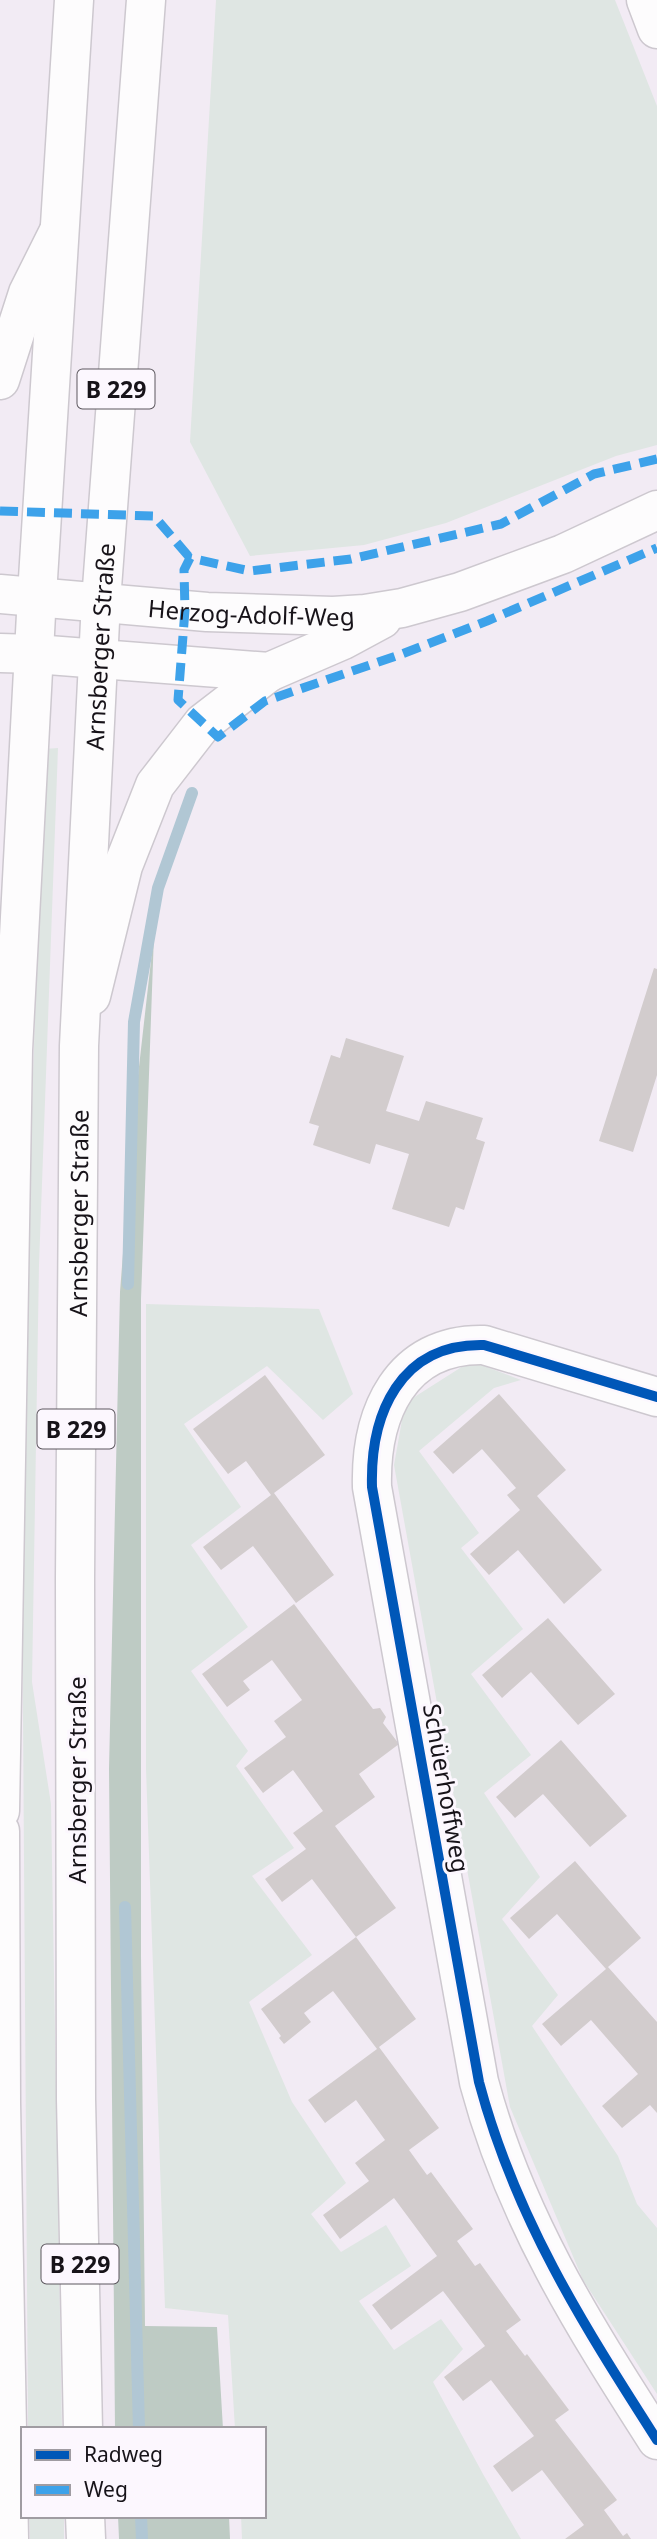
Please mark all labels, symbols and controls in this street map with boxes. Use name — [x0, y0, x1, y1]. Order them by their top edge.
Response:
road number: B 229 — [78, 370, 154, 408]
street label: Arnsberger Straße — [77, 542, 122, 751]
street label: Herzog-Adolf-Weg — [147, 590, 355, 633]
street label: Arnsberger Straße — [60, 1109, 95, 1317]
road number: B 229 — [38, 1410, 114, 1448]
street label: Arnsberger Straße — [60, 1676, 93, 1884]
street label: Schüerhoffweg — [416, 1701, 478, 1875]
road number: B 229 — [42, 2244, 119, 2284]
legend — [21, 2427, 266, 2518]
text: Radweg — [84, 2440, 163, 2468]
text: Weg — [84, 2475, 128, 2503]

